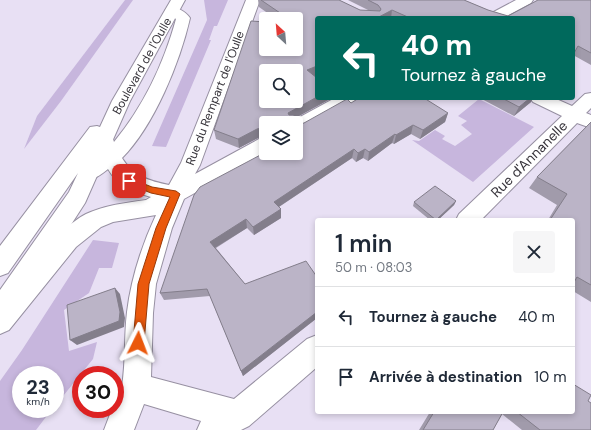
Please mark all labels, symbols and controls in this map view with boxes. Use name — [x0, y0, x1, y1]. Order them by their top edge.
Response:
north arrow — [259, 12, 303, 56]
map controls — [259, 12, 303, 160]
street label: Boulevard de l'Oulle — [109, 15, 175, 117]
text: 40 m — [401, 27, 472, 64]
street label: Rue du Rempart de l'Oulle — [182, 28, 248, 167]
icon: left — [335, 32, 387, 84]
text: Tournez à gauche — [401, 63, 546, 87]
button: search — [259, 64, 303, 108]
button: layers — [259, 116, 303, 160]
street label: Rue d'Annanelle — [487, 117, 571, 201]
pin — [112, 164, 146, 198]
icon: arrive — [118, 170, 140, 192]
text: 1 min — [335, 228, 392, 259]
button: close — [513, 231, 555, 273]
text: 50 m · 08:03 — [335, 259, 412, 276]
icon: left — [335, 306, 357, 328]
text: Tournez à gauche — [369, 307, 497, 327]
text: 40 m — [518, 307, 555, 327]
position arrow — [117, 322, 159, 364]
speed limit sign: 30 — [72, 366, 124, 418]
icon: arrive — [335, 366, 357, 388]
text: Arrivée à destination — [369, 367, 522, 387]
text: 10 m — [534, 367, 567, 387]
text: 23 — [26, 374, 50, 400]
text: km/h — [26, 395, 50, 408]

